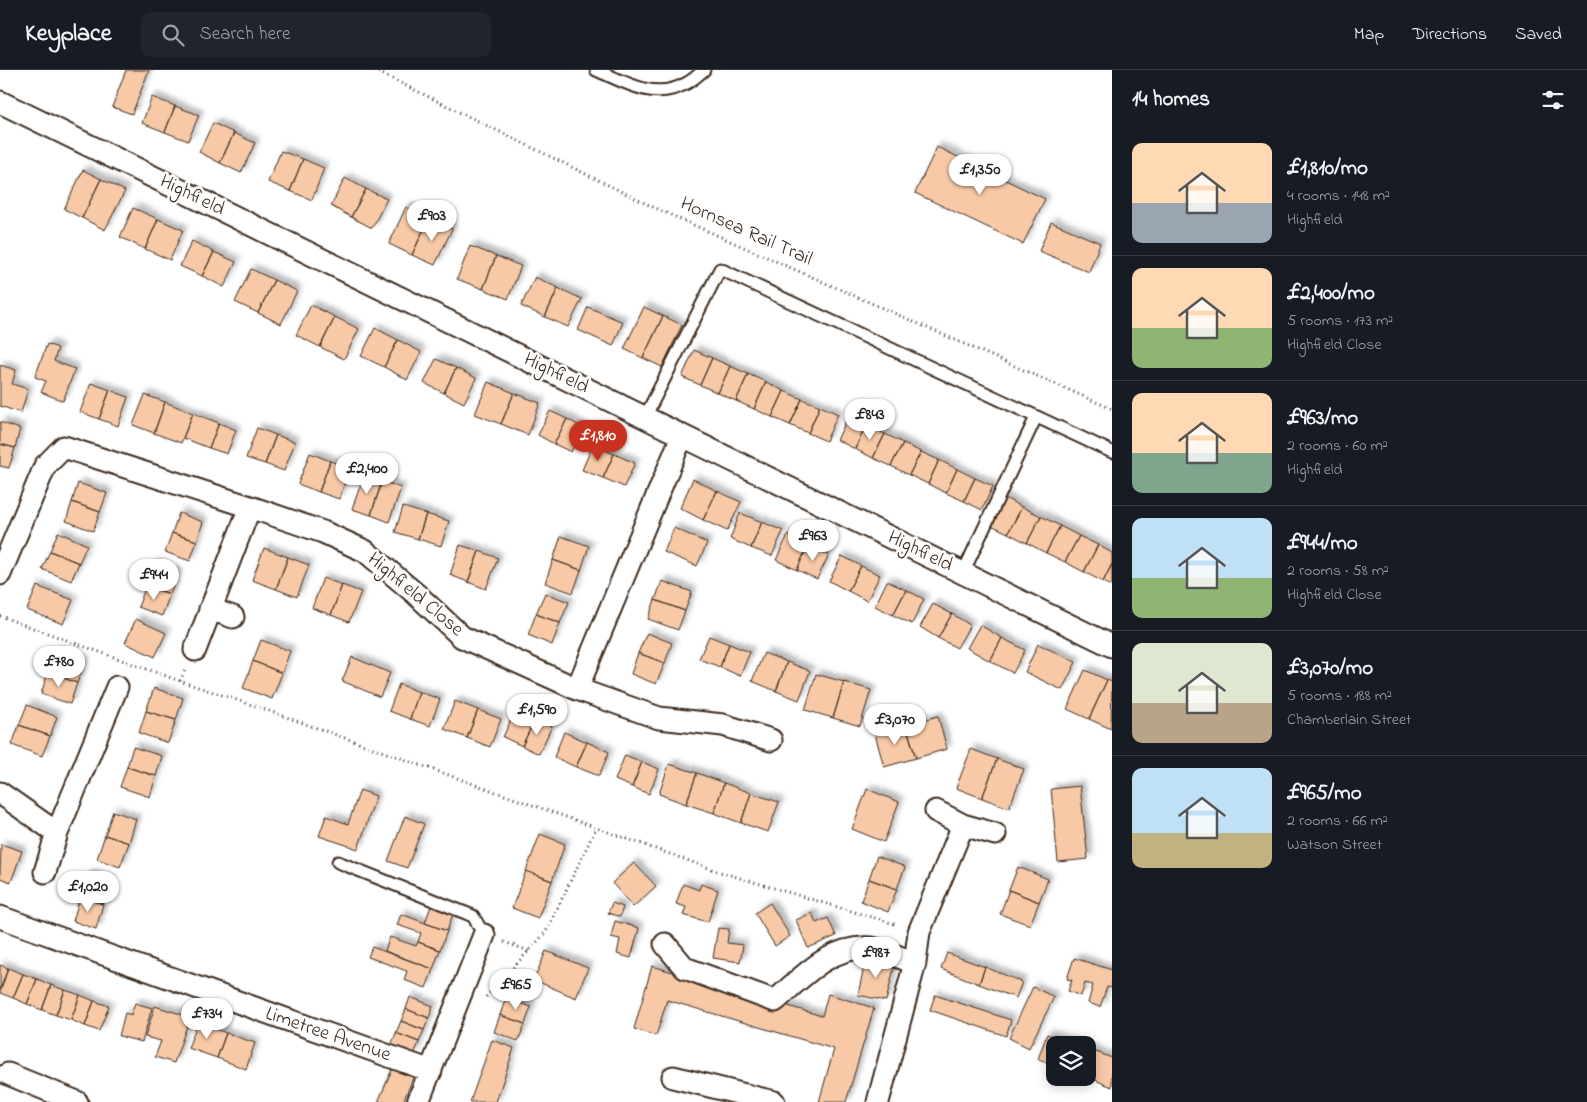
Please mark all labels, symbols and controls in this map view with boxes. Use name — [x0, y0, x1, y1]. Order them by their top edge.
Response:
search box — [141, 12, 491, 57]
text: Keyplace — [25, 17, 111, 52]
icon: search — [159, 21, 187, 49]
text: Search here — [199, 21, 291, 48]
text: Map — [1354, 22, 1384, 48]
text: Directions — [1412, 22, 1487, 48]
text: Saved — [1515, 22, 1562, 48]
text: 14 homes — [1132, 85, 1210, 115]
icon: filters — [1539, 86, 1567, 114]
pin: £1,350 — [939, 154, 1021, 196]
text: £1,810/mo — [1287, 154, 1368, 184]
text: £1,350 — [960, 158, 1000, 182]
icon: home — [1172, 163, 1232, 223]
street label: Highfield — [154, 168, 230, 225]
text: 4 rooms · 148 m² — [1287, 184, 1390, 208]
street label: Hornsea Rail Trail — [675, 190, 817, 274]
pin: £903 — [402, 200, 462, 242]
text: £903 — [418, 204, 446, 228]
text: Highfield — [1287, 208, 1343, 232]
text: £2,400/mo — [1287, 279, 1375, 309]
icon: home — [1172, 288, 1232, 348]
text: 5 rooms · 173 m² — [1287, 309, 1393, 333]
text: Highfield Close — [1287, 333, 1382, 357]
street label: Highfield — [518, 346, 594, 403]
pin: £843 — [840, 398, 900, 441]
text: £843 — [855, 403, 885, 427]
text: £963/mo — [1287, 404, 1358, 434]
icon: home — [1172, 413, 1232, 473]
pin: £1,810 — [557, 420, 639, 462]
text: £1,810 — [580, 424, 616, 448]
text: 2 rooms · 60 m² — [1287, 434, 1388, 458]
pin: £2,400 — [326, 452, 408, 495]
text: £2,400 — [346, 457, 388, 481]
text: Highfield — [1287, 458, 1343, 482]
pin: £963 — [783, 520, 843, 562]
text: £963 — [799, 524, 827, 548]
street label: Highfield — [882, 524, 958, 581]
text: £944/mo — [1287, 529, 1358, 559]
icon: home — [1172, 538, 1232, 598]
street label: Highfield Close — [360, 546, 470, 645]
pin: £944 — [124, 558, 184, 601]
text: 2 rooms · 58 m² — [1287, 559, 1389, 583]
text: £944 — [140, 563, 168, 587]
text: Highfield Close — [1287, 583, 1382, 607]
pin: £780 — [29, 646, 89, 688]
text: £780 — [44, 650, 74, 674]
text: £3,070/mo — [1287, 654, 1373, 684]
icon: home — [1172, 663, 1232, 723]
text: 5 rooms · 188 m² — [1287, 684, 1392, 708]
pin: £1,590 — [496, 694, 578, 736]
text: £1,590 — [518, 698, 556, 722]
pin: £3,070 — [854, 704, 936, 746]
text: £3,070 — [875, 708, 915, 732]
text: Chamberlain Street — [1287, 708, 1411, 732]
text: £965/mo — [1287, 779, 1362, 809]
icon: home — [1172, 788, 1232, 848]
text: 2 rooms · 66 m² — [1287, 809, 1388, 833]
text: Watson Street — [1287, 833, 1382, 857]
pin: £1,020 — [47, 870, 129, 913]
text: £1,020 — [68, 875, 108, 899]
pin: £987 — [846, 936, 906, 979]
text: £987 — [862, 941, 890, 965]
pin: £965 — [486, 968, 546, 1011]
text: £965 — [500, 973, 532, 997]
pin: £734 — [177, 998, 237, 1040]
street label: Limetree Avenue — [261, 1000, 395, 1070]
text: £734 — [192, 1002, 222, 1026]
map controls — [1046, 1036, 1096, 1086]
button: layers — [1046, 1036, 1096, 1086]

